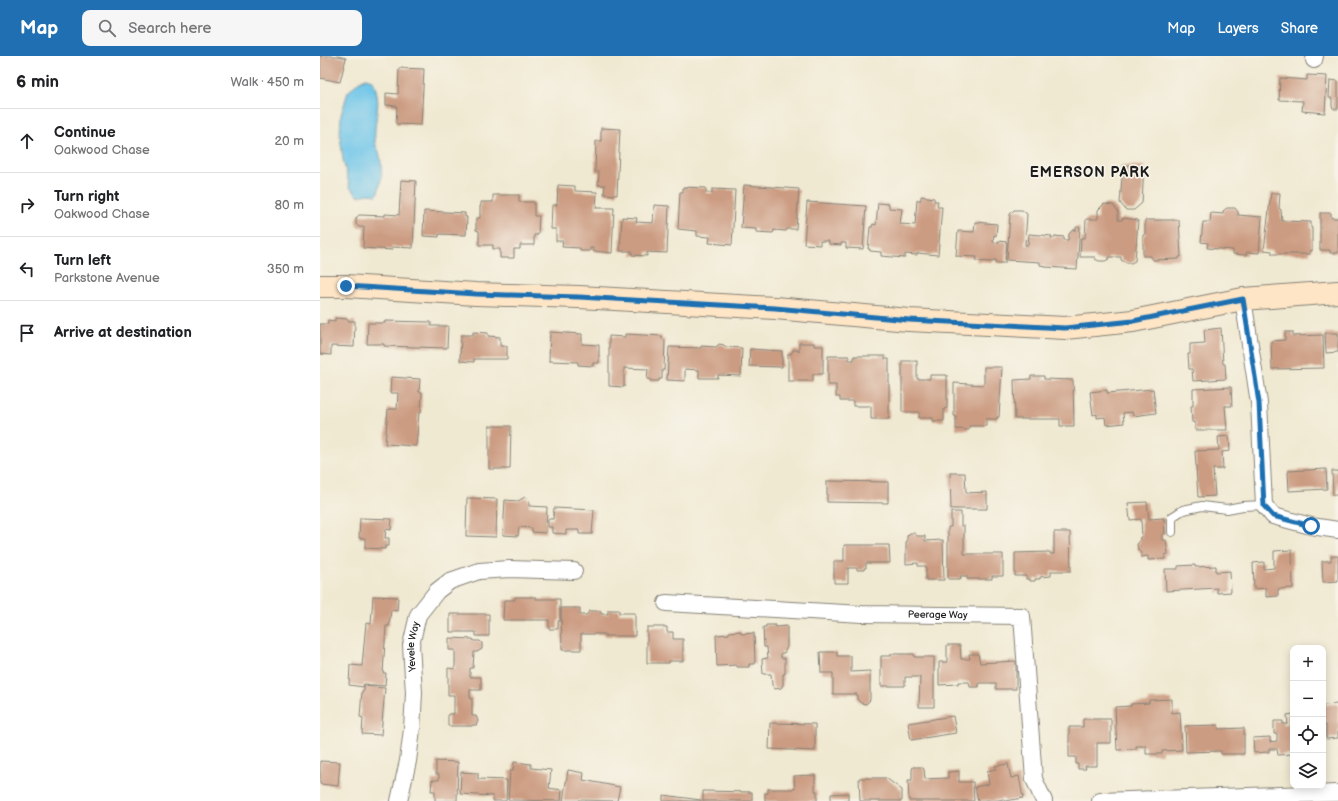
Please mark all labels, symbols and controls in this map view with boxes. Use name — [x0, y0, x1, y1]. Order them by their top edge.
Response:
search box — [82, 10, 362, 46]
text: Map — [20, 17, 58, 40]
icon: search — [96, 17, 118, 39]
text: Search here — [128, 19, 211, 38]
text: Map — [1167, 20, 1195, 37]
text: Layers — [1217, 20, 1259, 37]
text: Share — [1281, 20, 1318, 37]
text: 6 min — [16, 72, 59, 92]
text: Walk · 450 m — [230, 74, 304, 90]
text: Continue — [54, 123, 116, 142]
icon: ahead — [16, 130, 38, 152]
text: 20 m — [274, 133, 304, 149]
text: Oakwood Chase — [54, 142, 150, 158]
district label: EMERSON PARK — [1030, 164, 1150, 181]
text: Turn right — [54, 187, 119, 206]
icon: right — [16, 194, 38, 216]
text: 80 m — [275, 197, 304, 213]
text: Oakwood Chase — [54, 206, 150, 222]
text: Turn left — [54, 251, 111, 270]
icon: left — [16, 258, 38, 280]
text: 350 m — [267, 261, 304, 277]
text: Parkstone Avenue — [54, 270, 160, 286]
route end — [337, 277, 355, 295]
icon: arrive — [16, 322, 38, 344]
text: Arrive at destination — [54, 323, 192, 342]
route start — [1302, 517, 1320, 535]
street label: Peerage Way — [908, 609, 968, 621]
street label: Yevele Way — [405, 620, 422, 673]
map controls — [1290, 645, 1326, 789]
button: + — [1290, 645, 1326, 681]
button: − — [1290, 681, 1326, 717]
button: locate — [1290, 717, 1326, 753]
button: layers — [1290, 753, 1326, 789]

